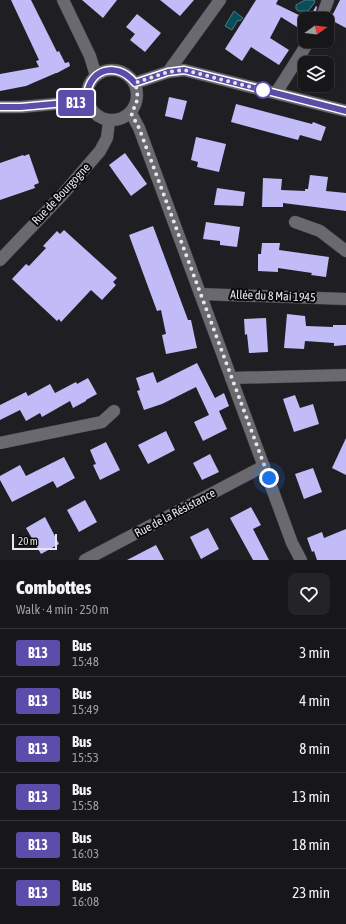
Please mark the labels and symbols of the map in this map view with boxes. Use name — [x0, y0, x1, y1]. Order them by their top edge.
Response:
north arrow — [298, 12, 334, 48]
unlabelled marker — [254, 81, 272, 99]
line badge: B13 — [53, 90, 99, 116]
street label: Rue de Bourgogne — [29, 160, 93, 228]
street label: Allée du 8 Mai 1945 — [230, 288, 316, 304]
your location — [259, 468, 279, 488]
street label: Rue de la Résistance — [132, 486, 218, 540]
scale bar — [12, 532, 57, 551]

